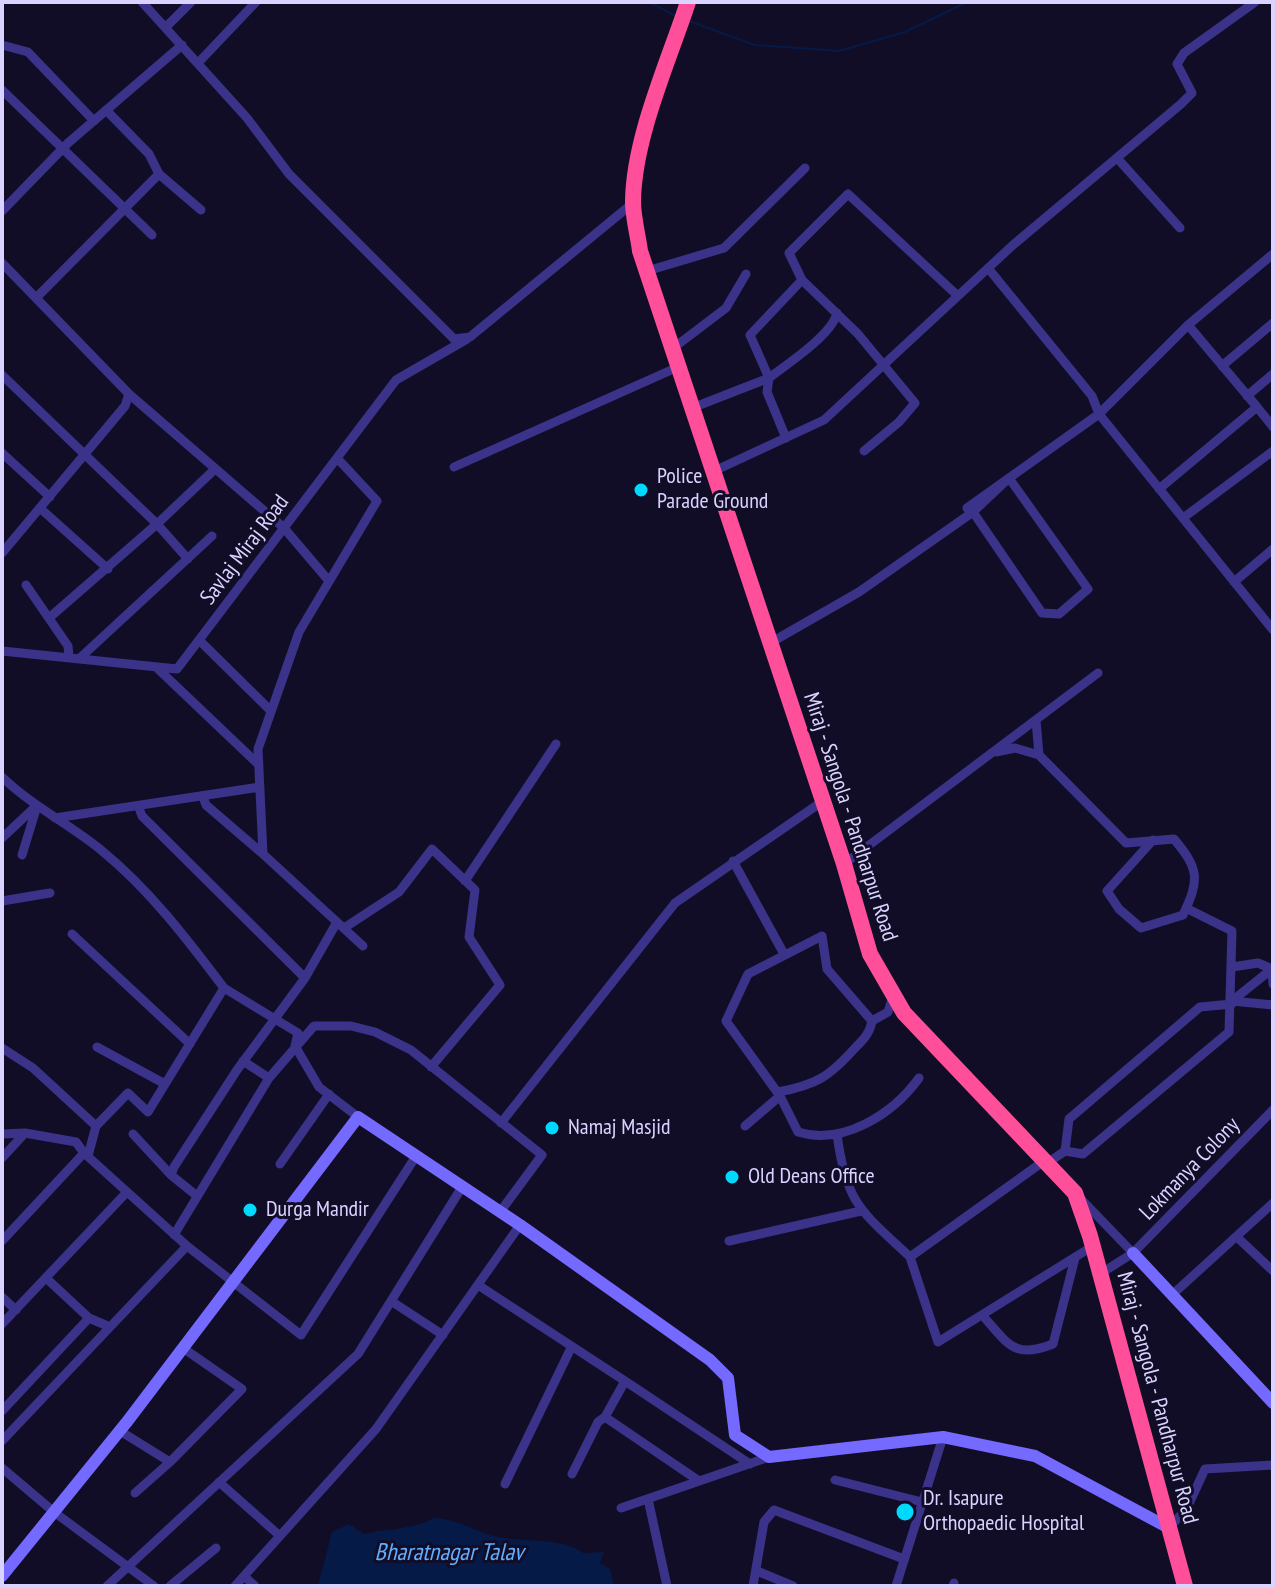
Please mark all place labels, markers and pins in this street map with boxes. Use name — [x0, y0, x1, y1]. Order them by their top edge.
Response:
place label: Police Parade Ground — [657, 464, 768, 516]
marker: Police Parade Ground — [632, 481, 650, 499]
place label: Namaj Masjid — [568, 1115, 670, 1141]
marker: Namaj Masjid — [543, 1119, 561, 1137]
place label: Old Deans Office — [748, 1164, 874, 1190]
marker: Old Deans Office — [723, 1168, 741, 1186]
place label: Durga Mandir — [266, 1197, 369, 1223]
marker: Durga Mandir — [241, 1201, 259, 1219]
place label: Dr. Isapure Orthopaedic Hospital — [923, 1486, 1084, 1538]
marker: Dr. Isapure Orthopaedic Hospital — [894, 1501, 916, 1523]

